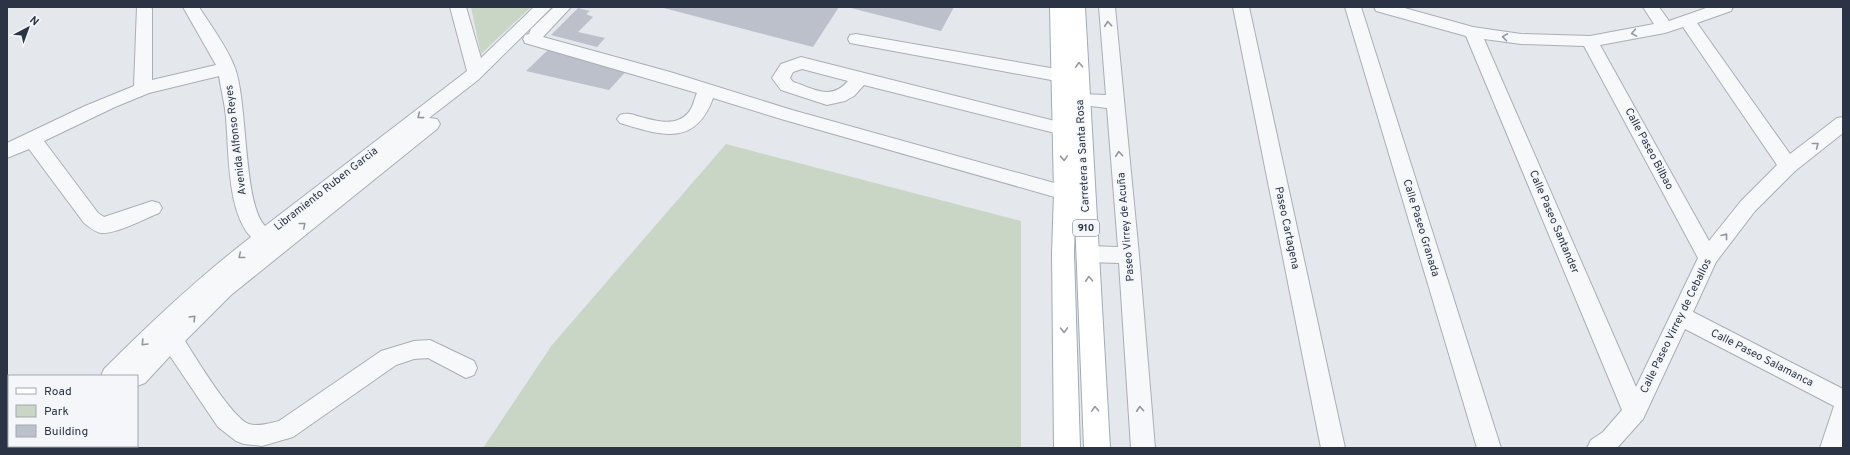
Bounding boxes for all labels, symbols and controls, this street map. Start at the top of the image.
north arrow [8,8,48,48]
text: N [26,13,41,29]
one-way arrow [1104,21,1113,27]
one-way arrow [1631,29,1637,37]
one-way arrow [1502,33,1508,42]
one-way arrow [1075,62,1083,68]
street label: Avenida Alfonso Reyes [222,84,250,196]
street label: Carretera a Santa Rosa [1073,99,1093,213]
street label: Calle Paseo Bilbao [1621,106,1677,192]
one-way arrow [418,111,425,118]
one-way arrow [1811,142,1818,149]
street label: Libramiento Ruben Garcia [271,144,381,234]
one-way arrow [1115,151,1124,157]
one-way arrow [1060,155,1068,161]
street label: Calle Paseo Santander [1526,168,1582,276]
street label: Paseo Virrey de Acuña [1114,172,1138,282]
street label: Calle Paseo Granada [1399,178,1443,279]
street label: Paseo Cartagena [1271,185,1303,271]
road number: 910 [1073,220,1099,236]
one-way arrow [298,223,306,230]
one-way arrow [1720,234,1727,241]
one-way arrow [238,251,245,258]
street label: Calle Paseo Virrey de Ceballos [1637,256,1715,396]
one-way arrow [1084,276,1093,282]
one-way arrow [188,315,196,323]
street label: Calle Paseo Salamanca [1708,326,1816,390]
one-way arrow [1060,327,1069,333]
one-way arrow [141,338,149,346]
legend [8,375,138,447]
text: Road [44,384,72,400]
text: Park [44,404,69,420]
one-way arrow [1091,406,1099,412]
one-way arrow [1136,406,1145,412]
text: Building [44,424,88,440]

